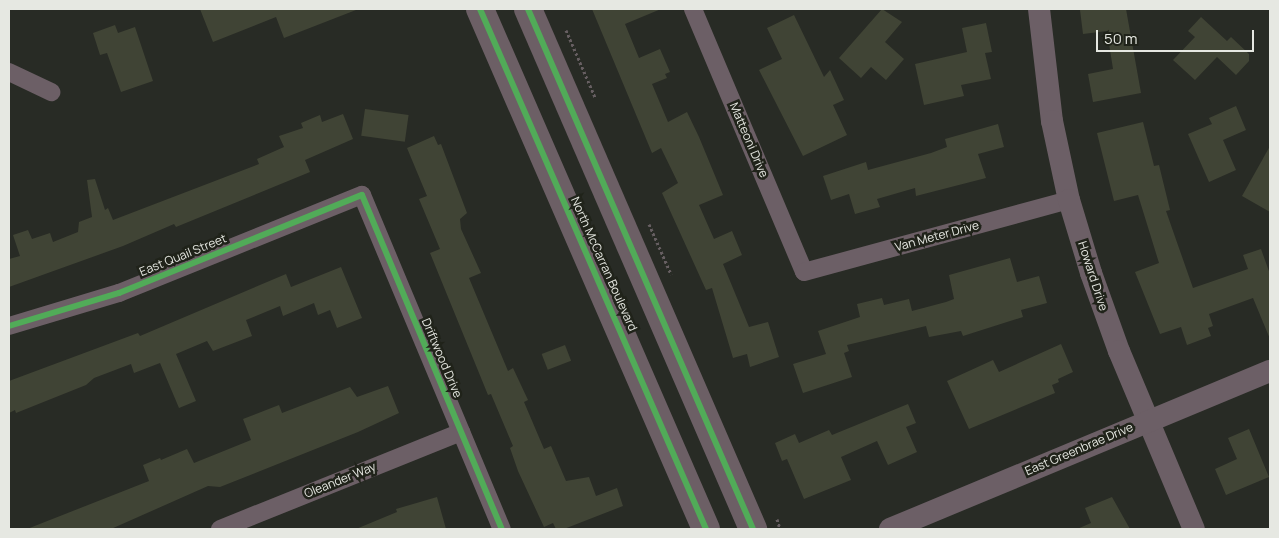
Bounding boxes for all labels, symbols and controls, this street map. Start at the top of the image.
scale bar [1099,20,1256,52]
text: 50 m [1104,28,1138,49]
street label: Matteoni Drive [727,100,771,180]
street label: North McCarran Boulevard [568,195,640,333]
street label: Van Meter Drive [893,218,981,254]
street label: East Quail Street [137,231,229,279]
street label: Howard Drive [1075,239,1111,313]
street label: Driftwood Drive [419,316,465,400]
street label: East Greenbrae Drive [1023,420,1135,478]
street label: Oleander Way [302,459,378,501]

